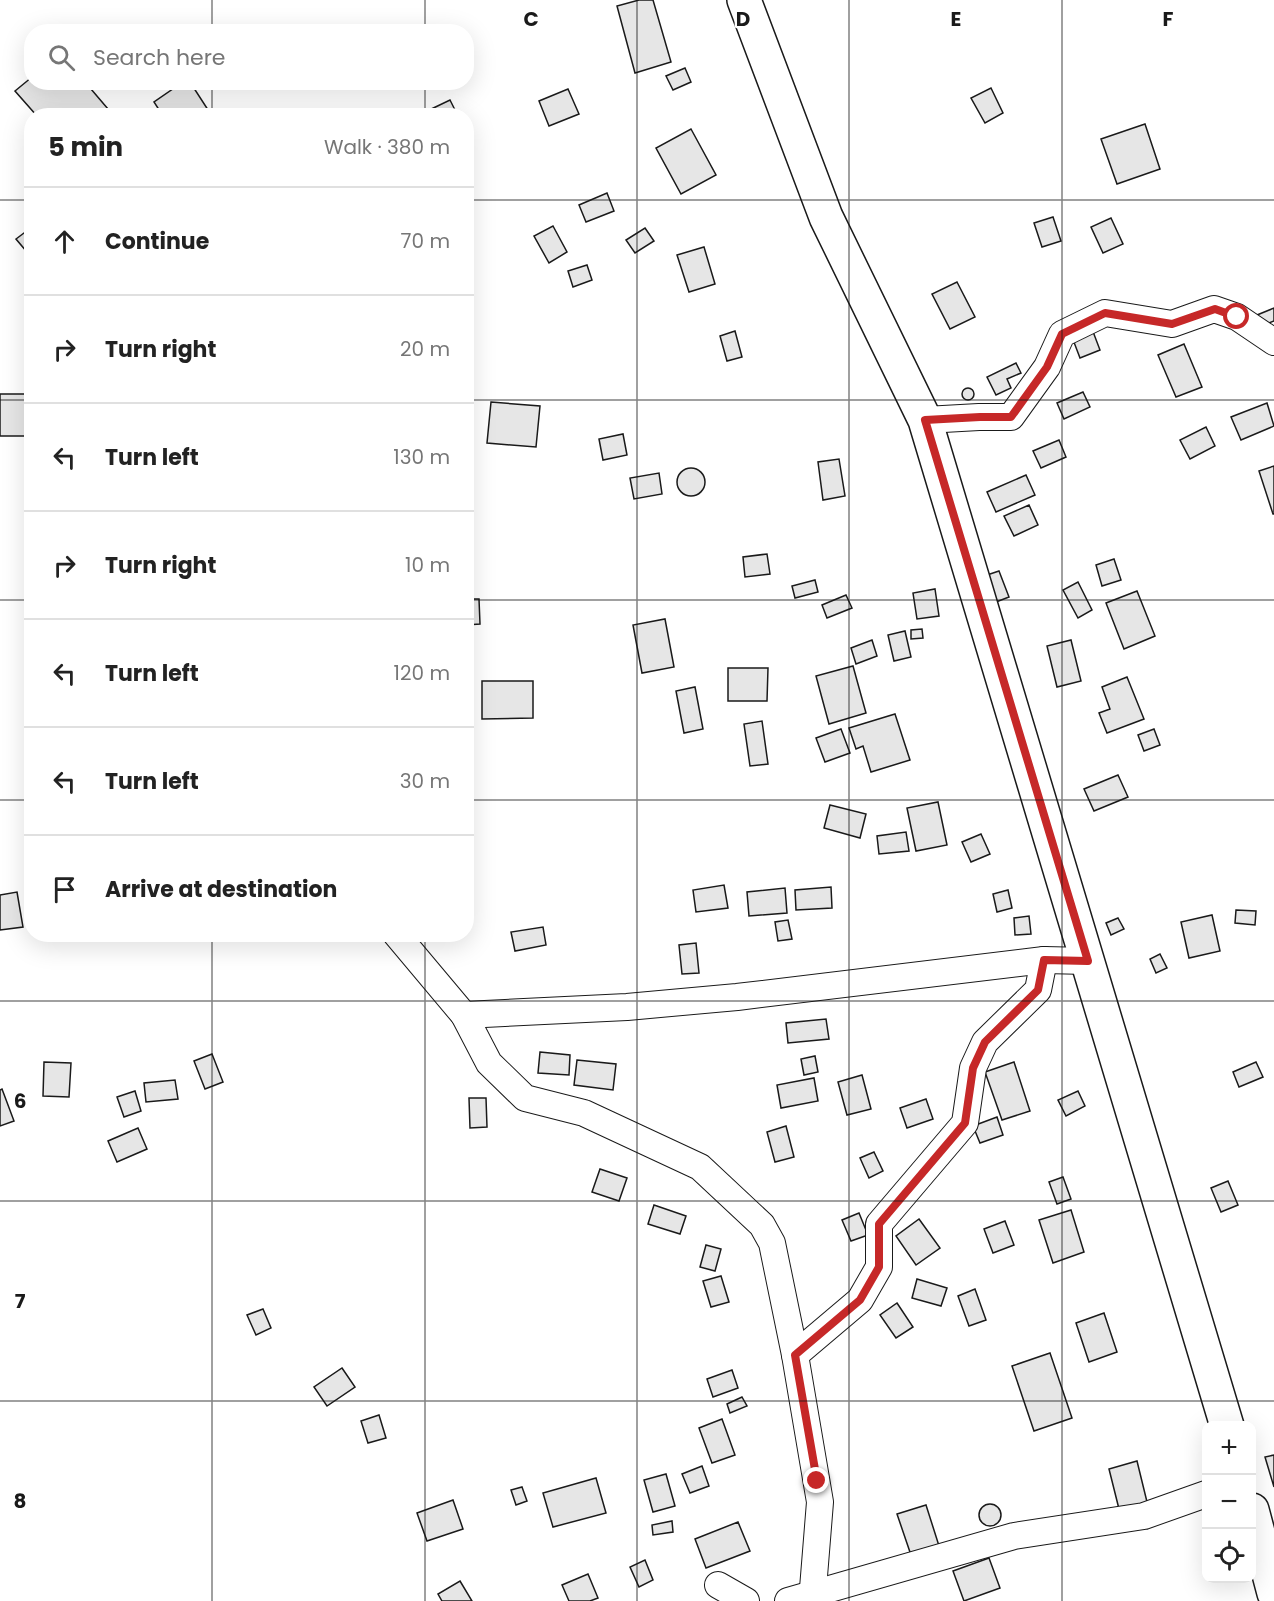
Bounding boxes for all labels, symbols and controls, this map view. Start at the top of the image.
text: C [523,5,539,33]
text: D [736,5,750,33]
text: E [951,5,961,33]
text: F [1163,5,1174,33]
search box [24,24,474,90]
icon: search [45,41,78,74]
text: Search here [93,42,226,73]
text: 5 min [48,129,123,165]
text: Walk · 380 m [324,133,450,161]
icon: ahead [48,225,81,258]
text: Continue [105,226,209,257]
text: 70 m [401,227,450,255]
route start [1223,303,1249,329]
icon: right [48,333,81,366]
text: Turn right [105,334,216,365]
text: 20 m [400,335,450,363]
icon: left [48,441,81,474]
text: Turn left [105,442,199,473]
text: 130 m [393,443,450,471]
icon: right [48,549,81,582]
text: Turn right [105,550,216,581]
text: 10 m [405,551,450,579]
icon: left [48,657,81,690]
text: Turn left [105,658,199,689]
text: 120 m [394,659,450,687]
icon: left [48,765,81,798]
text: Turn left [105,766,199,797]
text: 30 m [400,767,450,795]
icon: arrive [48,873,81,906]
text: Arrive at destination [105,874,337,905]
text: 6 [14,1087,26,1115]
text: 7 [15,1287,26,1315]
map controls [1202,1421,1256,1583]
button: + [1202,1421,1256,1475]
route end [803,1467,829,1493]
button: − [1202,1475,1256,1529]
text: 8 [14,1487,26,1515]
button: locate [1202,1529,1256,1583]

